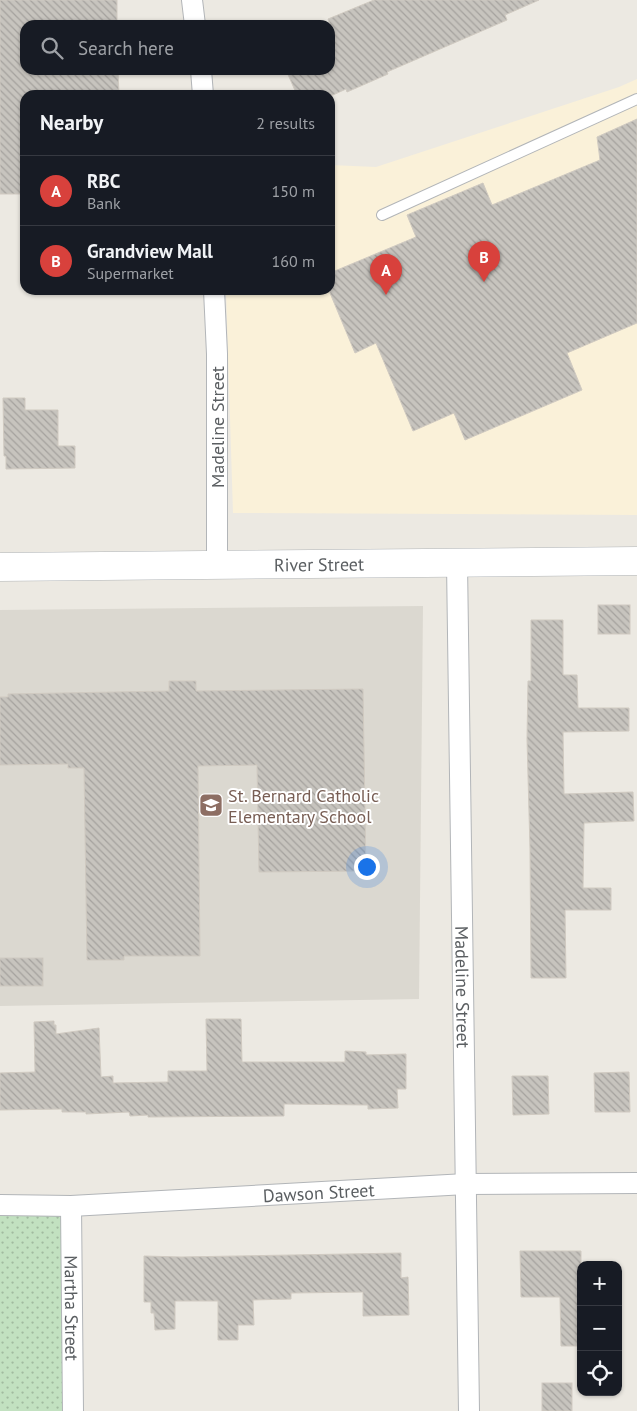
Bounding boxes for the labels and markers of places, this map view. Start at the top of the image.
pin: B [468,241,500,282]
pin: A [370,254,402,295]
place label: St. Bernard Catholic Elementary School [228,784,379,828]
school or university icon: St. Bernard Catholic Elementary School [198,792,224,818]

